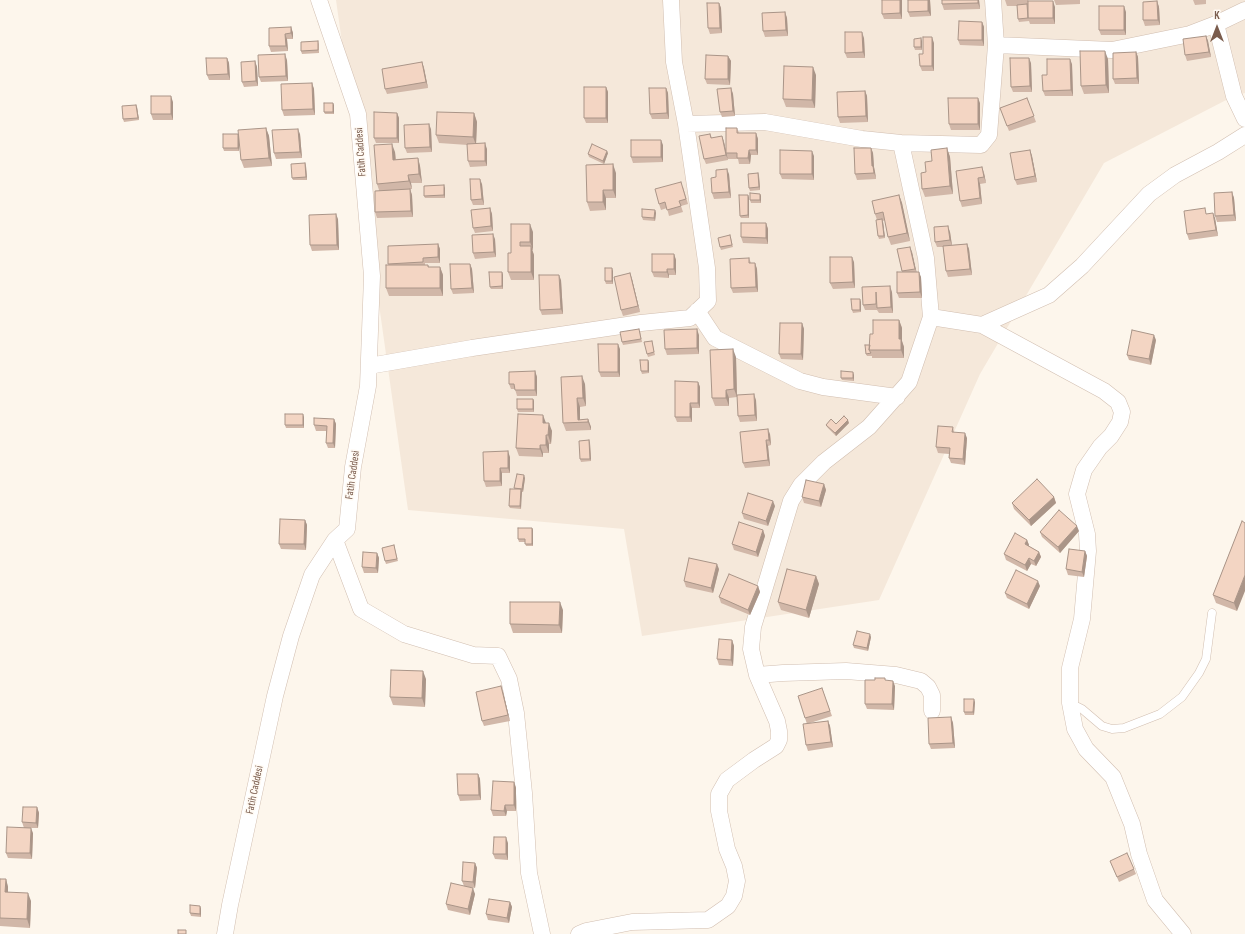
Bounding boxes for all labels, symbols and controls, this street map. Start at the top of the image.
north arrow [1197,8,1237,48]
text: K [1214,9,1220,22]
street label: Fatih Caddesi [353,127,369,177]
street label: Fatih Caddesi [343,450,363,500]
street label: Fatih Caddesi [243,765,267,815]

